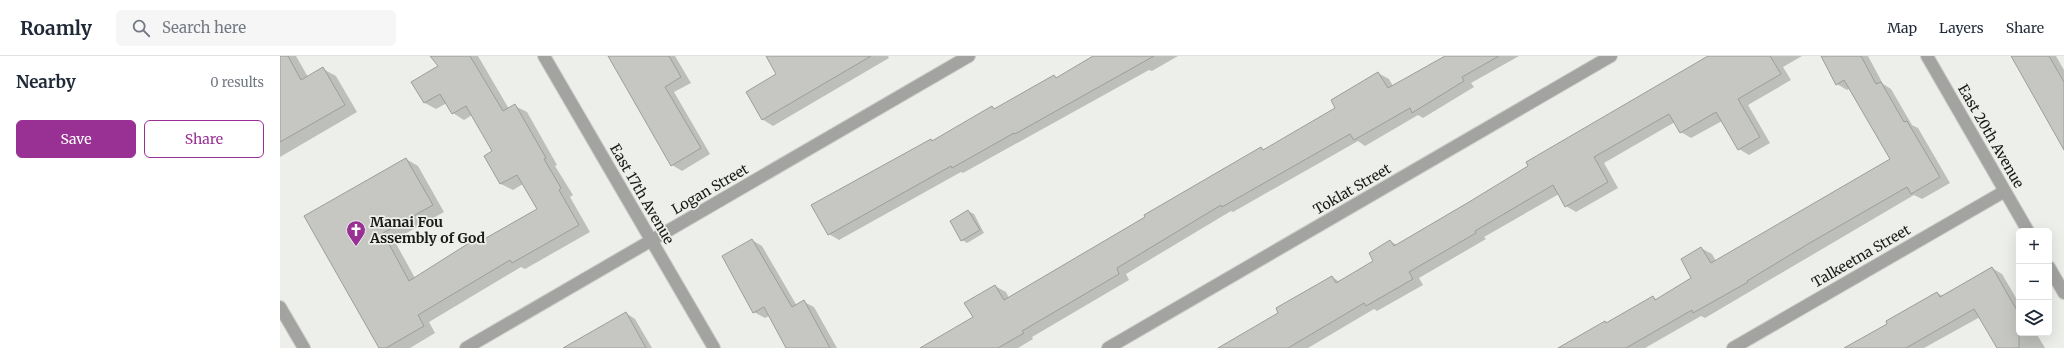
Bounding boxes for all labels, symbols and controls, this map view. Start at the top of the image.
search box [116,10,396,46]
text: Roamly [20,16,92,40]
icon: search [130,17,152,39]
text: Search here [162,18,246,37]
text: Map [1887,19,1917,37]
text: Layers [1939,19,1984,37]
text: Share [2006,19,2044,37]
text: Nearby [16,71,76,93]
text: 0 results [210,74,264,91]
street label: East 20th Avenue [1954,81,2028,191]
button: Save [16,120,136,158]
button: Share [144,120,264,158]
street label: East 17th Avenue [606,141,678,247]
street label: Toklat Street [1310,159,1395,218]
street label: Logan Street [668,160,752,218]
place label: Manai Fou Assembly of God [369,213,486,247]
church icon: Manai Fou Assembly of God [345,219,367,247]
street label: Talkeetna Street [1809,220,1914,291]
map controls [2016,228,2052,336]
button: + [2016,228,2052,264]
button: − [2016,264,2052,300]
button: layers [2016,300,2052,336]

